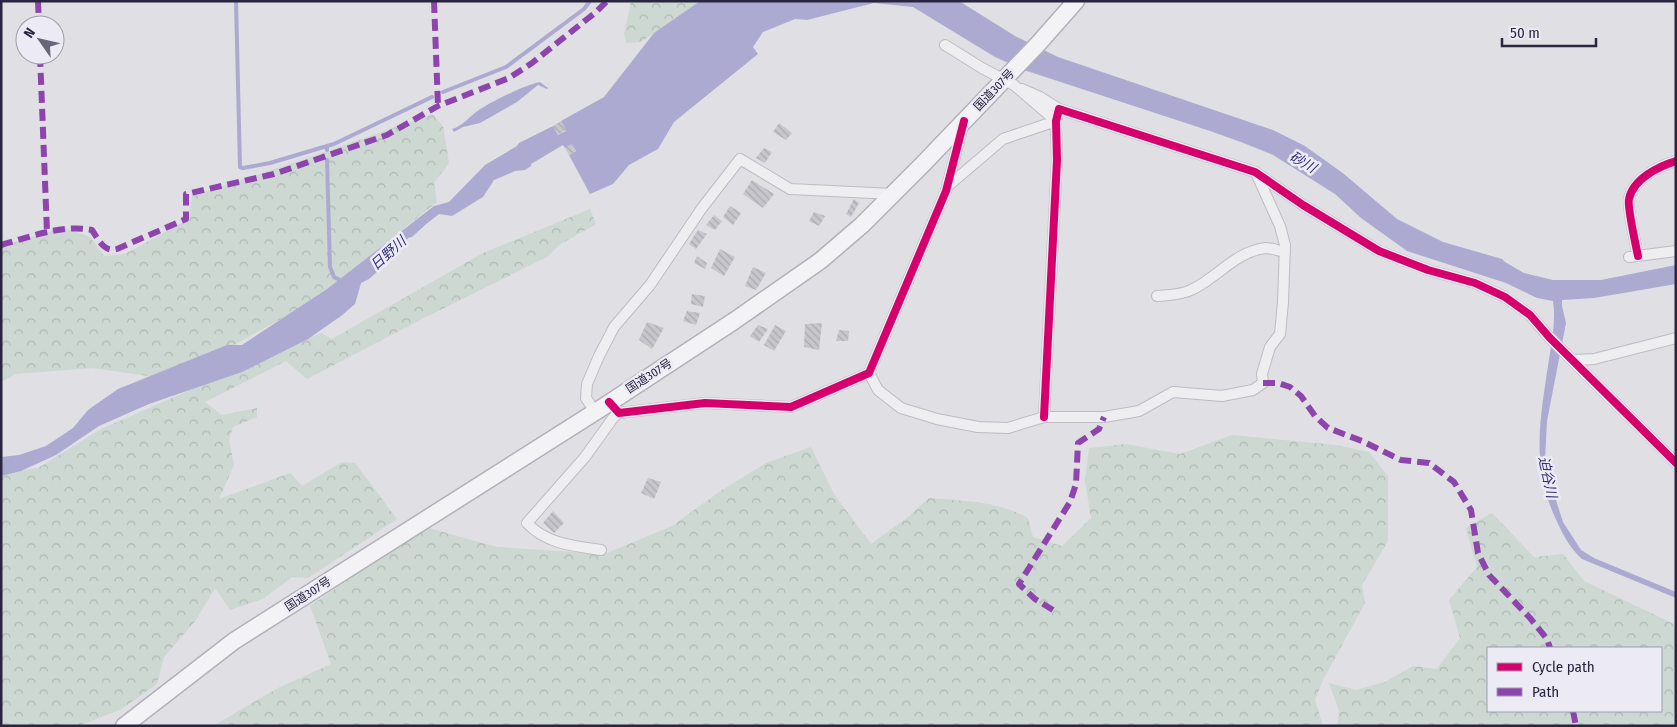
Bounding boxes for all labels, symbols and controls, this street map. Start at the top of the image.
north arrow [15,15,65,65]
scale bar [1502,15,1596,47]
text: 50 m [1510,24,1540,42]
text: N [20,25,39,41]
street label: 国道307号 [971,66,1017,114]
water label: 砂川 [1286,148,1321,178]
water label: 日野川 [367,232,411,274]
street label: 国道307号 [623,356,675,396]
water label: 迫谷川 [1535,455,1561,501]
street label: 国道307号 [282,574,334,614]
legend [1487,647,1662,712]
text: Cycle path [1532,658,1595,676]
text: Path [1532,683,1559,701]

